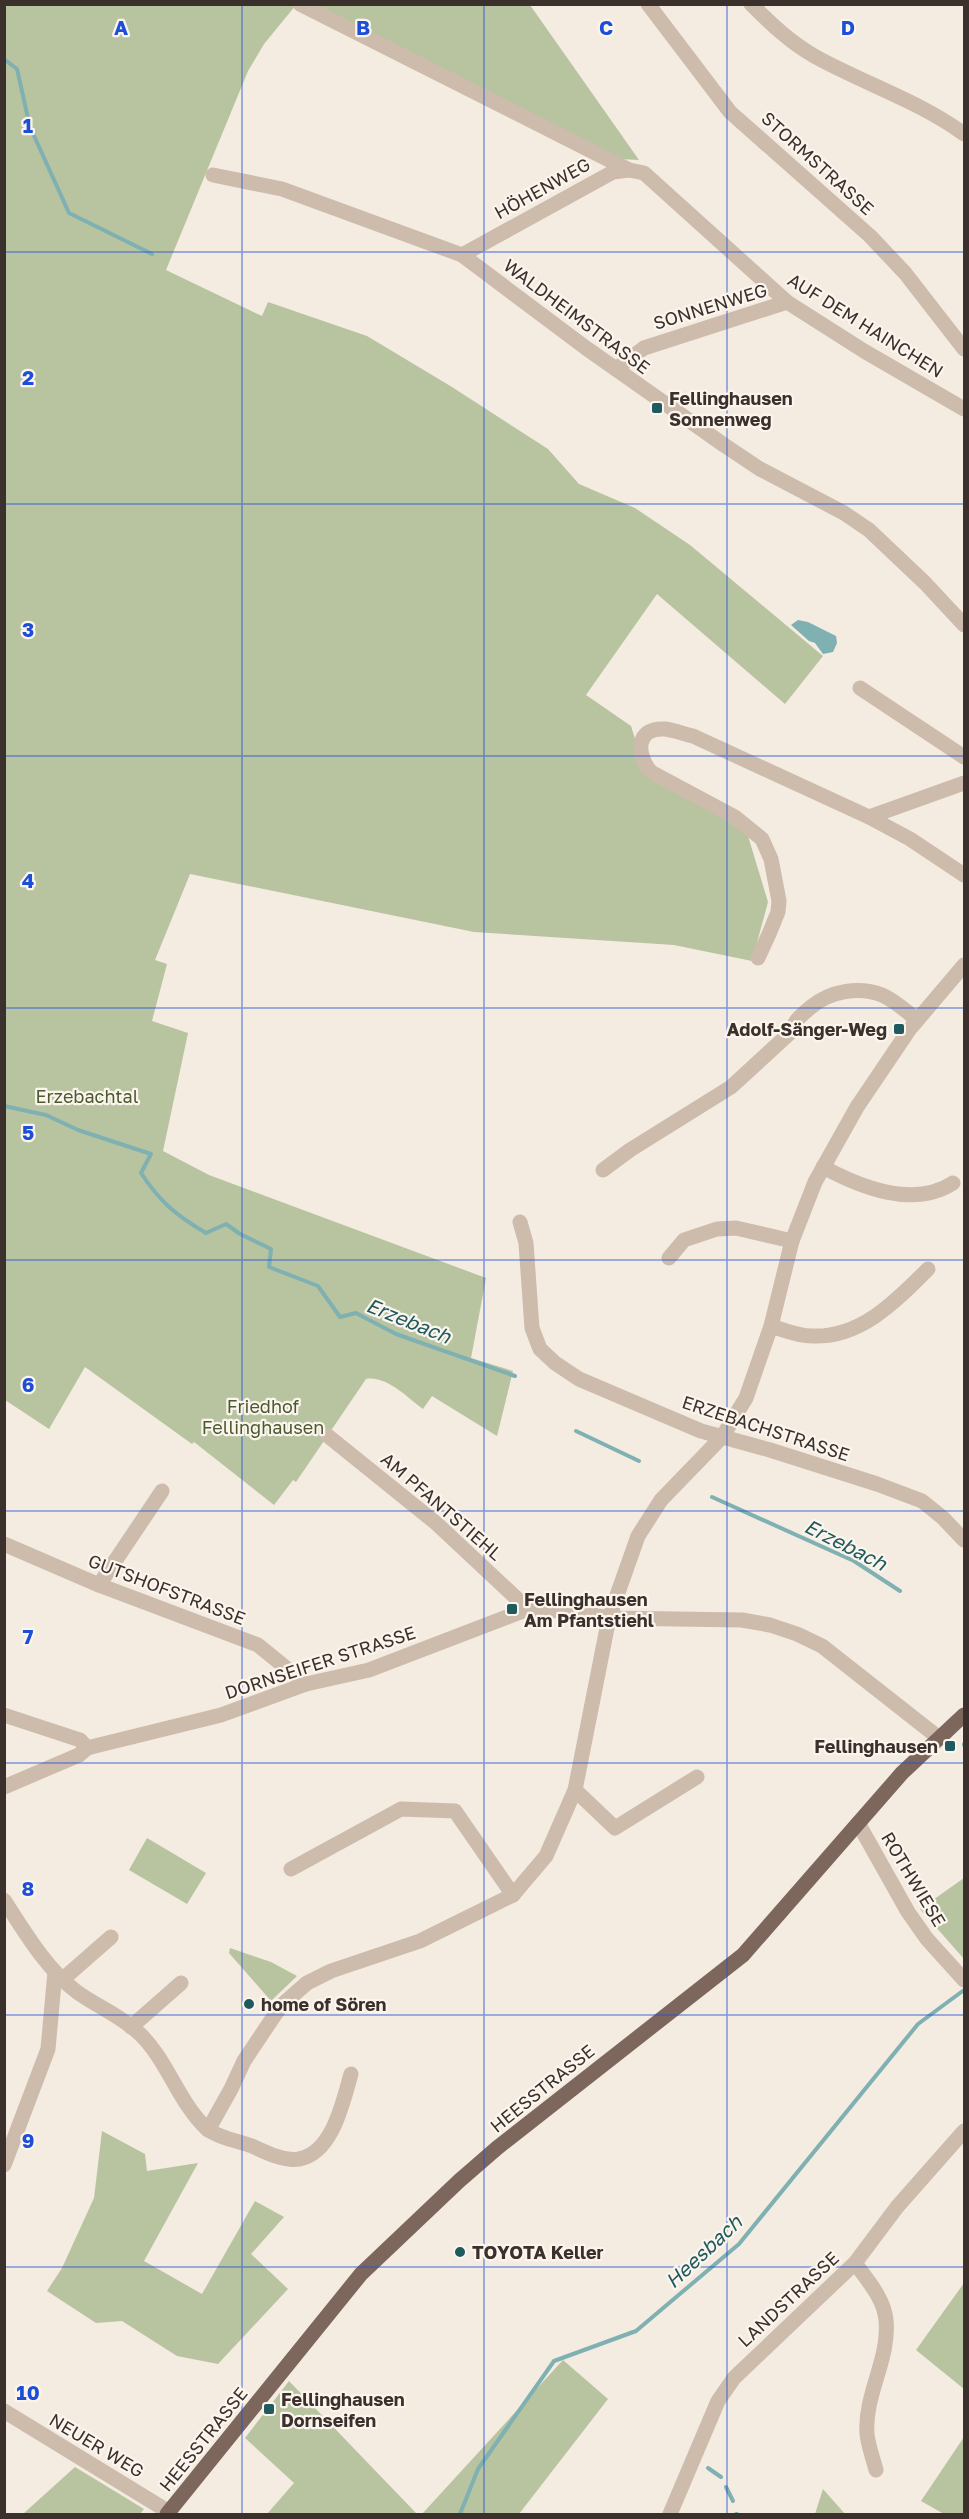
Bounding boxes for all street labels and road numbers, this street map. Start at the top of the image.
street label: STORMSTRASSE [757,107,879,219]
street label: HÖHENWEG [490,153,594,223]
street label: WALDHEIMSTRASSE [499,254,655,378]
street label: AUF DEM HAINCHEN [784,268,948,382]
street label: SONNENWEG [650,278,770,334]
street label: ERZEBACHSTRASSE [679,1391,853,1465]
street label: AM PFANTSTIEHL [377,1447,507,1565]
street label: GUTSHOFSTRASSE [85,1549,249,1629]
street label: DORNSEIFER STRASSE [222,1621,418,1703]
street label: ROTHWIESE [877,1828,951,1930]
street label: HEESSTRASSE [485,2039,599,2137]
street label: LANDSTRASSE [733,2247,843,2351]
street label: HEESSTRASSE [154,2382,252,2496]
street label: NEUER WEG [46,2408,148,2482]

